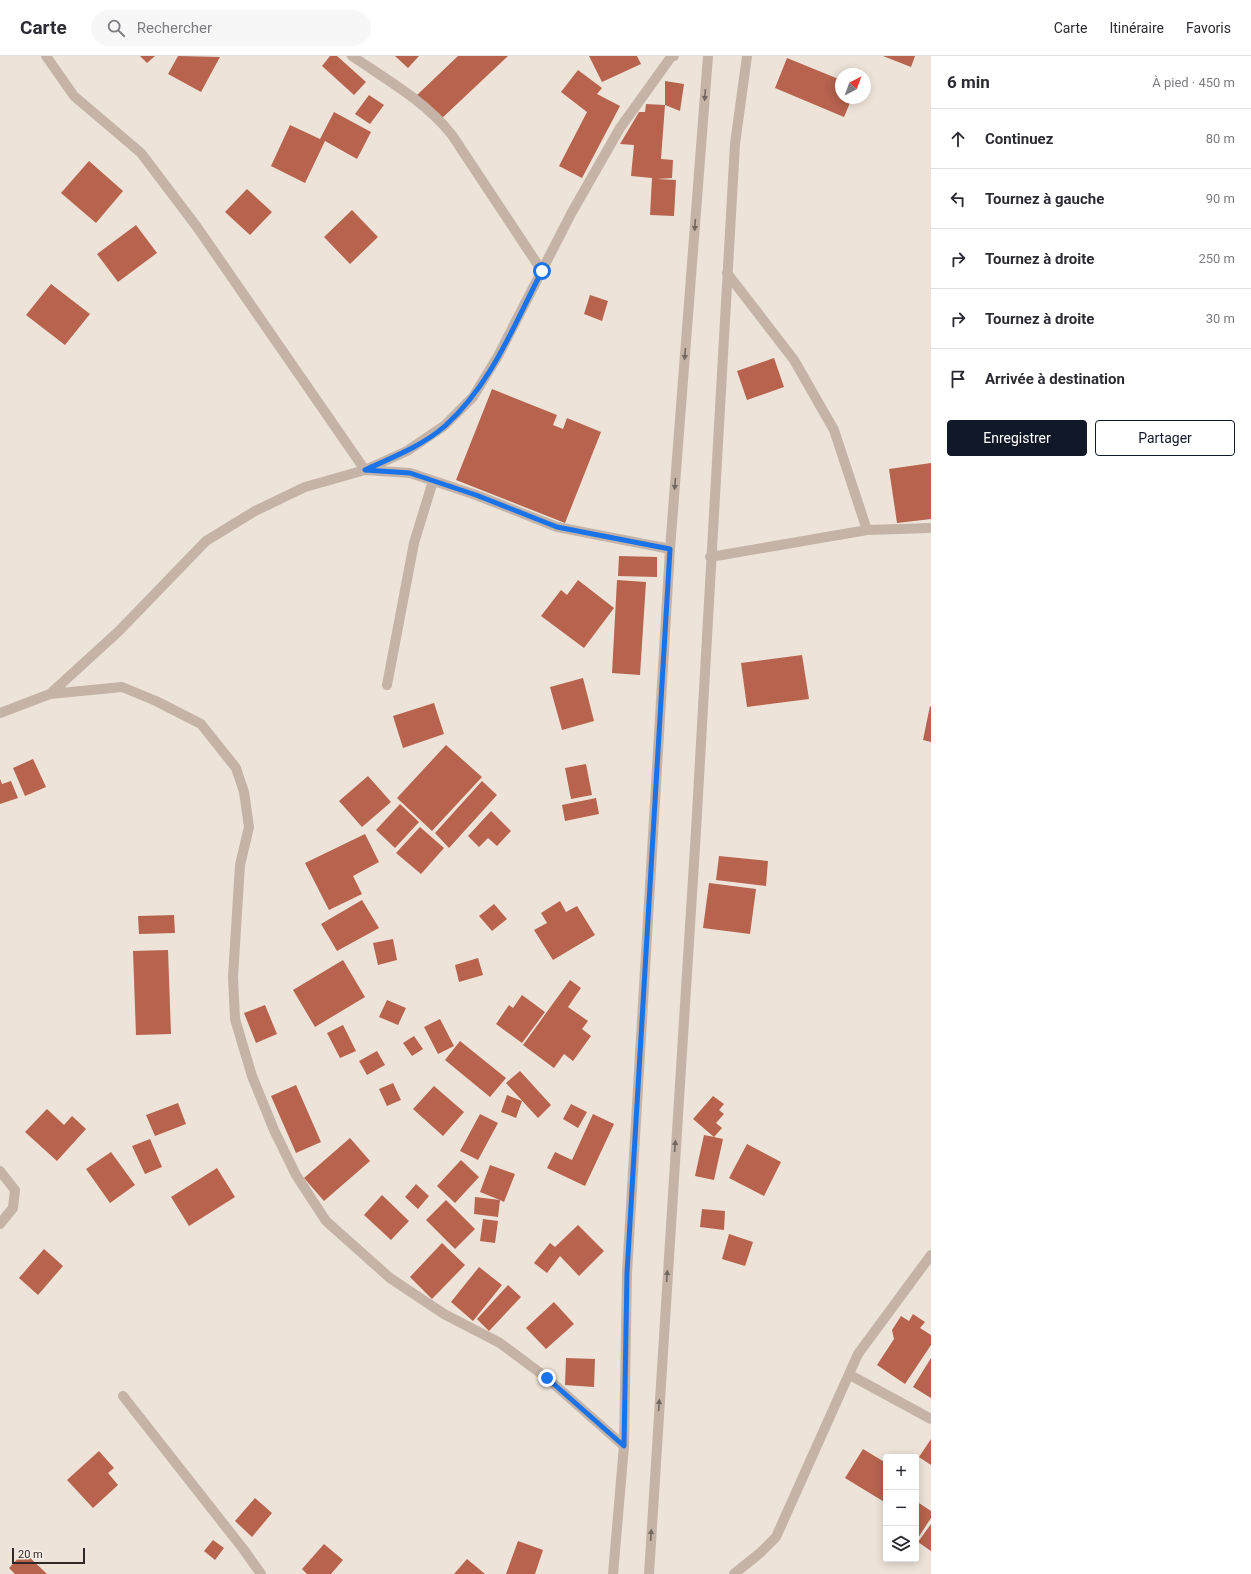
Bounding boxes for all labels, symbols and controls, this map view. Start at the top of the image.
search box [91,10,371,46]
text: Carte [20,16,67,39]
icon: search [105,17,127,39]
text: Rechercher [137,19,212,37]
text: Carte [1054,20,1087,36]
text: Itinéraire [1109,20,1164,36]
text: Favoris [1186,20,1231,36]
north arrow [835,68,871,104]
text: 6 min [947,72,990,92]
text: À pied · 450 m [1152,75,1235,90]
one-way arrow [701,89,708,101]
icon: ahead [947,128,969,150]
text: Continuez [985,130,1053,148]
text: 80 m [1206,131,1235,146]
icon: left [947,188,969,210]
text: Tournez à gauche [985,190,1104,208]
text: 90 m [1206,191,1235,206]
one-way arrow [691,219,698,231]
icon: right [947,248,969,270]
text: Tournez à droite [985,250,1094,268]
text: 250 m [1198,251,1235,266]
route start [533,262,551,280]
icon: right [947,308,969,330]
text: Tournez à droite [985,310,1094,328]
text: 30 m [1206,311,1235,326]
one-way arrow [682,348,689,360]
icon: arrive [947,368,969,390]
text: Arrivée à destination [985,370,1125,388]
button: Enregistrer [947,420,1087,456]
button: Partager [1095,420,1235,456]
one-way arrow [672,478,679,490]
one-way arrow [672,1140,679,1152]
one-way arrow [664,1269,670,1282]
route end [538,1369,556,1387]
one-way arrow [655,1399,662,1411]
map controls [883,1454,919,1562]
button: + [883,1454,919,1490]
button: − [883,1490,919,1526]
button: layers [883,1526,919,1562]
one-way arrow [648,1529,655,1541]
scale bar [12,1546,85,1565]
text: 20 m [18,1548,43,1561]

